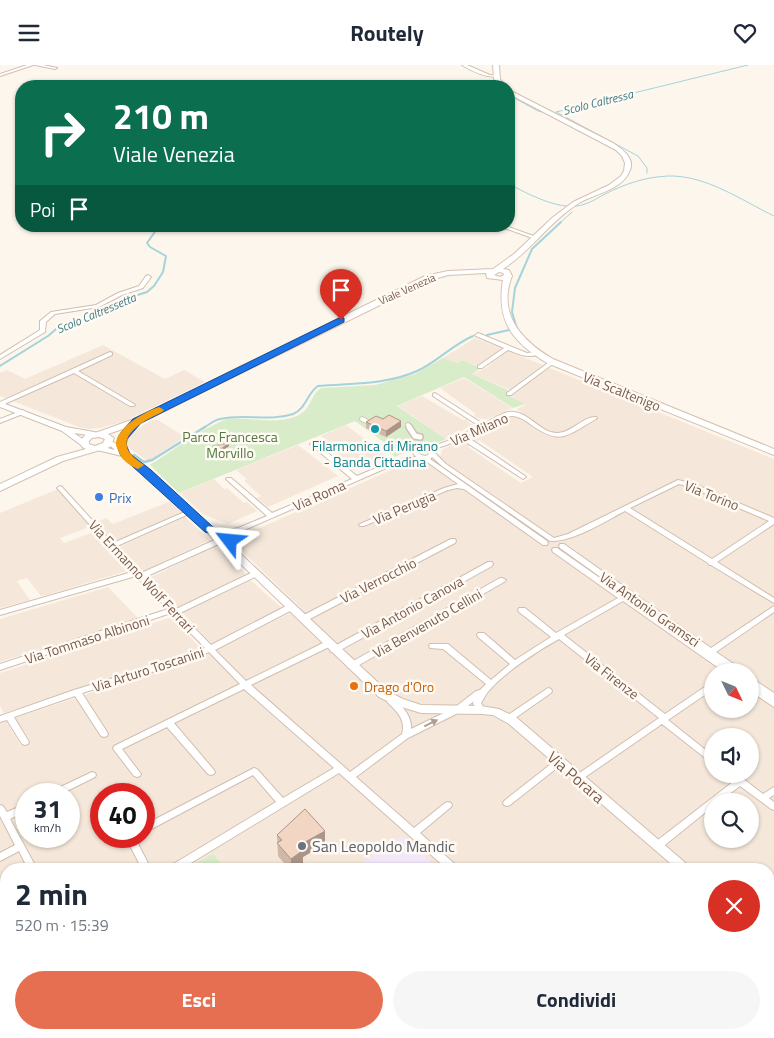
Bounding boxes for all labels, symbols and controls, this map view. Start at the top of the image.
text: Routely [350,16,424,50]
icon: menu [15,19,43,47]
icon: heart [731,19,759,47]
water label: Scolo Caltressa [561,84,636,120]
text: 210 m [113,89,209,143]
icon: right [30,100,95,165]
text: Viale Venezia [113,137,235,171]
text: Poi [30,195,55,224]
icon: arrive [65,195,93,223]
pin [320,269,362,320]
street label: Viale Venezia [376,269,438,309]
icon: arrive [327,276,355,304]
water label: Scolo Caltressetta [53,287,140,338]
street label: Via Scaltenigo [580,366,664,416]
street label: Via Milano [447,407,511,451]
marker: Filarmonica di Mirano - Banda Cittadina [369,423,381,435]
park label: Parco Francesca Morvillo [182,426,278,463]
place label: Filarmonica di Mirano - Banda Cittadina [312,435,438,472]
street label: Via Roma [289,474,349,516]
street label: Via Torino [681,474,743,516]
street label: Via Perugia [369,484,439,530]
place label: Prix [109,487,132,508]
marker: Prix [93,491,105,503]
position arrow [203,514,255,566]
street label: Via Ermanno Wolf Ferrari [84,515,200,637]
street label: Via Verrocchio [336,552,420,608]
street label: Via Antonio Gramsci [596,566,704,652]
street label: Via Antonio Canova [357,570,467,644]
street label: Via Benvenuto Cellini [368,583,486,663]
street label: Via Tommaso Albinoni [22,609,152,669]
street label: Via Arturo Toscanini [89,641,207,697]
street label: Via Firenze [580,648,644,704]
north arrow [704,663,759,717]
map controls [704,663,759,848]
place label: Drago d'Oro [364,676,434,697]
marker: Drago d'Oro [348,680,360,692]
one-way arrow [424,719,438,727]
button: sound [704,728,759,783]
street label: Via Porara [542,745,610,809]
speed limit sign: 40 [90,783,155,848]
text: 31 [33,790,62,828]
button: search [704,793,759,848]
text: km/h [34,818,61,837]
place label: San Leopoldo Mandic [312,834,455,858]
marker: San Leopoldo Mandic [296,840,308,852]
text: 2 min [15,871,88,917]
button: close [708,880,760,932]
text: 520 m · 15:39 [15,913,109,937]
button: Esci [15,971,383,1029]
button: Condividi [393,971,760,1029]

